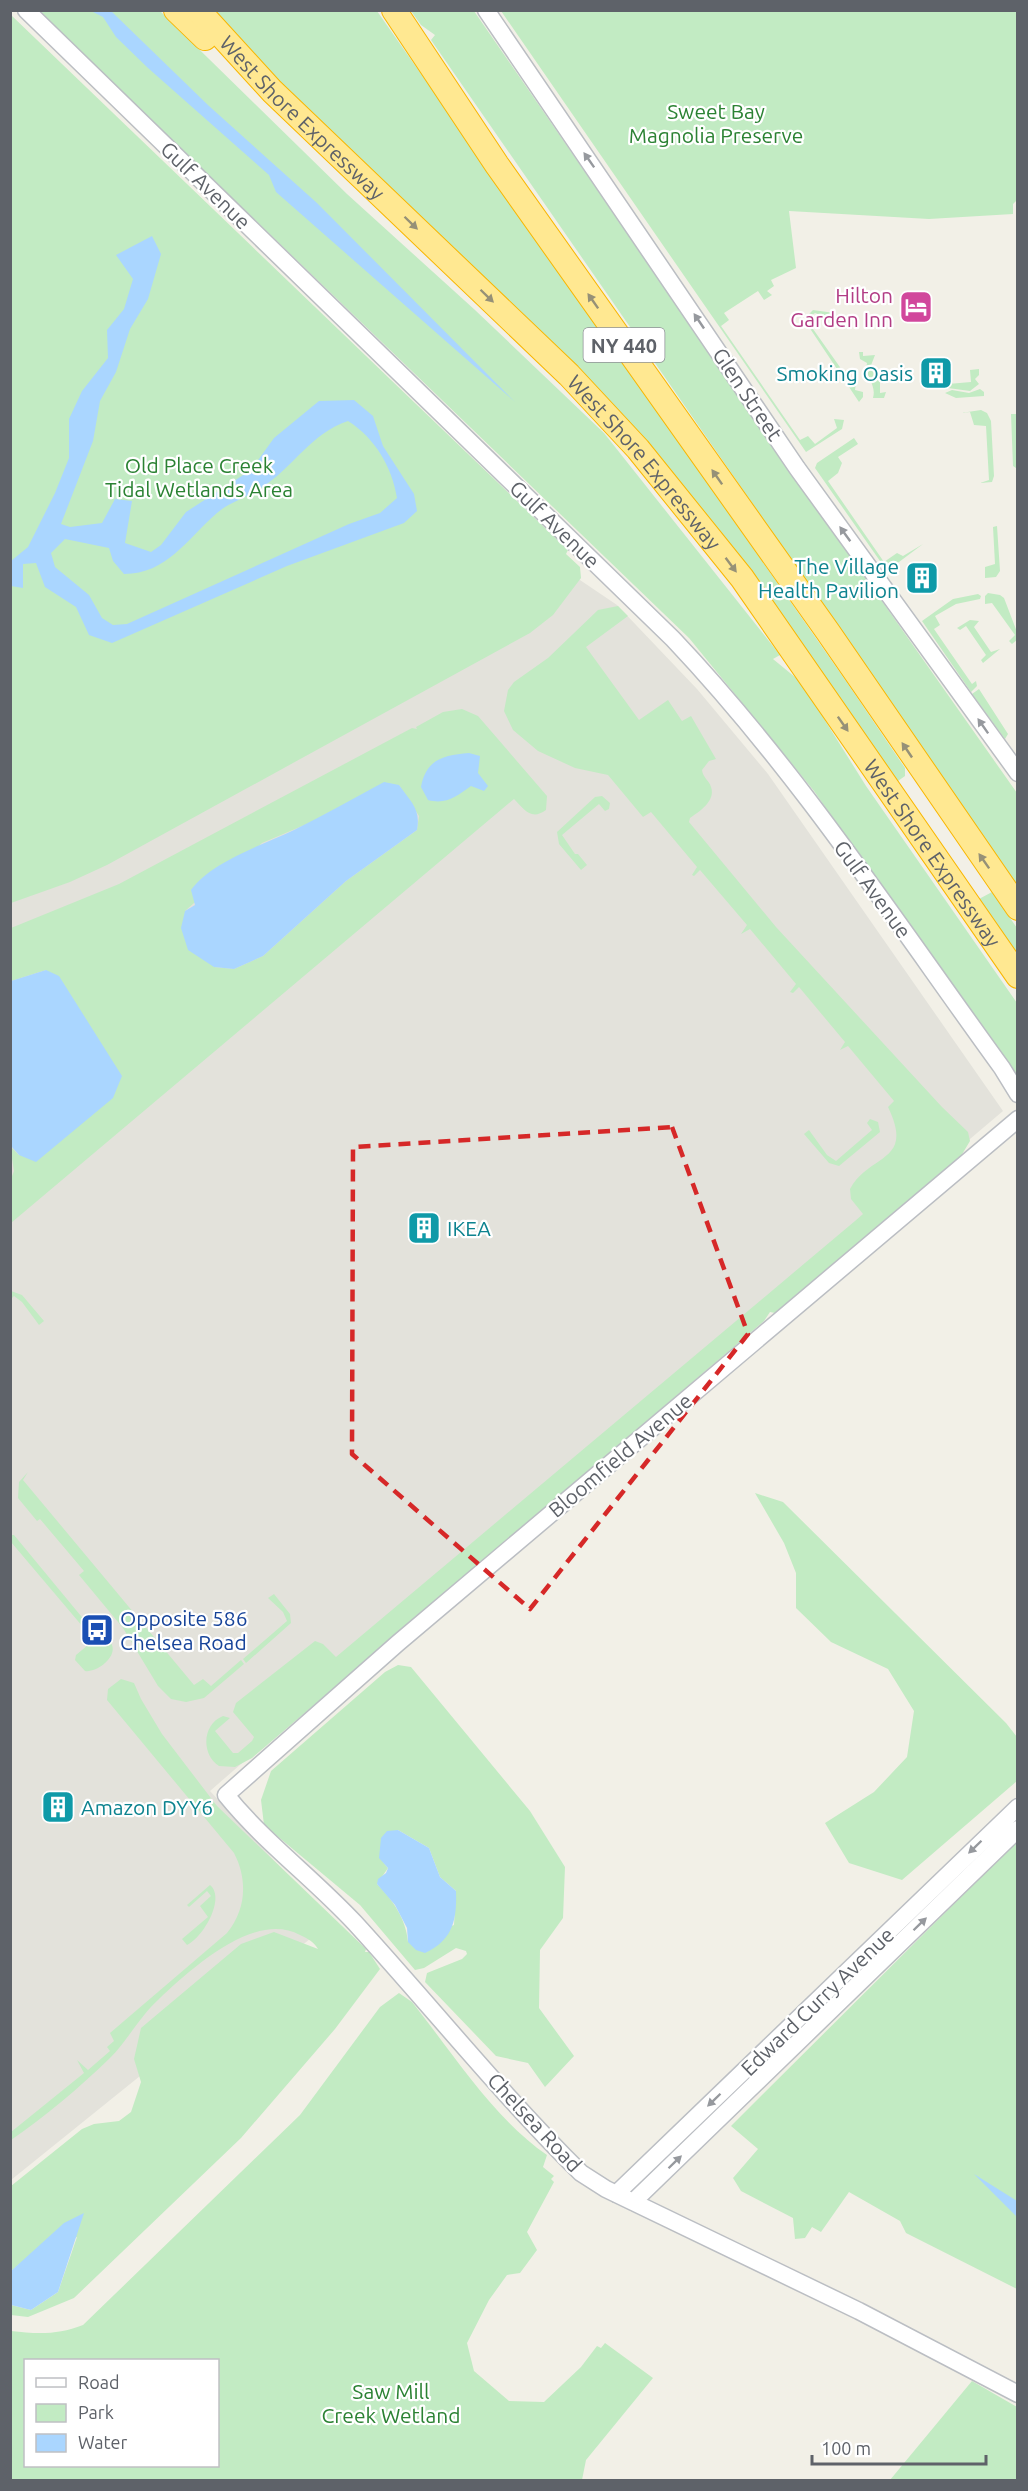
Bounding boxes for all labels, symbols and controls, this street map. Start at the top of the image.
street label: West Shore Expressway [215,31,390,204]
park label: Sweet Bay Magnolia Preserve [629,99,803,147]
street label: Gulf Avenue [156,136,256,234]
one-way arrow [583,152,594,168]
one-way arrow [403,216,418,230]
place label: Hilton Garden Inn [790,283,893,331]
one-way arrow [480,289,494,303]
hotel icon: Hilton Garden Inn [898,289,934,325]
one-way arrow [587,293,599,309]
one-way arrow [693,313,705,329]
road number: NY 440 [584,328,664,362]
street label: Glen Street [708,343,788,445]
building icon: Smoking Oasis [918,355,954,391]
place label: Smoking Oasis [777,361,913,385]
street label: West Shore Expressway [563,370,726,554]
park label: Old Place Creek Tidal Wetlands Area [105,453,293,501]
one-way arrow [712,469,723,485]
street label: Gulf Avenue [505,475,605,573]
one-way arrow [839,526,851,541]
place label: The Village Health Pavilion [758,554,899,602]
one-way arrow [725,557,737,572]
building icon: The Village Health Pavilion [904,560,940,596]
one-way arrow [837,716,849,732]
one-way arrow [977,719,989,734]
one-way arrow [902,742,913,758]
street label: West Shore Expressway [859,755,1006,951]
street label: Gulf Avenue [829,835,917,943]
one-way arrow [978,853,990,869]
building icon: IKEA [406,1210,442,1246]
place label: IKEA [447,1216,491,1240]
street label: Bloomfield Avenue [544,1388,696,1522]
place label: Opposite 586 Chelsea Road [120,1606,248,1654]
bus stop icon: Opposite 586 Chelsea Road [79,1612,115,1648]
building icon: Amazon DYY6 [40,1789,76,1825]
place label: Amazon DYY6 [81,1795,213,1819]
one-way arrow [969,1840,983,1854]
one-way arrow [913,1917,927,1931]
street label: Edward Curry Avenue [736,1922,898,2080]
street label: Chelsea Road [483,2067,587,2177]
one-way arrow [708,2092,722,2106]
one-way arrow [667,2155,681,2169]
legend [24,2359,219,2467]
text: Road [78,2372,120,2392]
park label: Saw Mill Creek Wetland [322,2379,460,2427]
text: Park [78,2402,114,2422]
scale bar [812,2428,986,2466]
text: Water [78,2432,128,2452]
text: 100 m [821,2438,871,2458]

